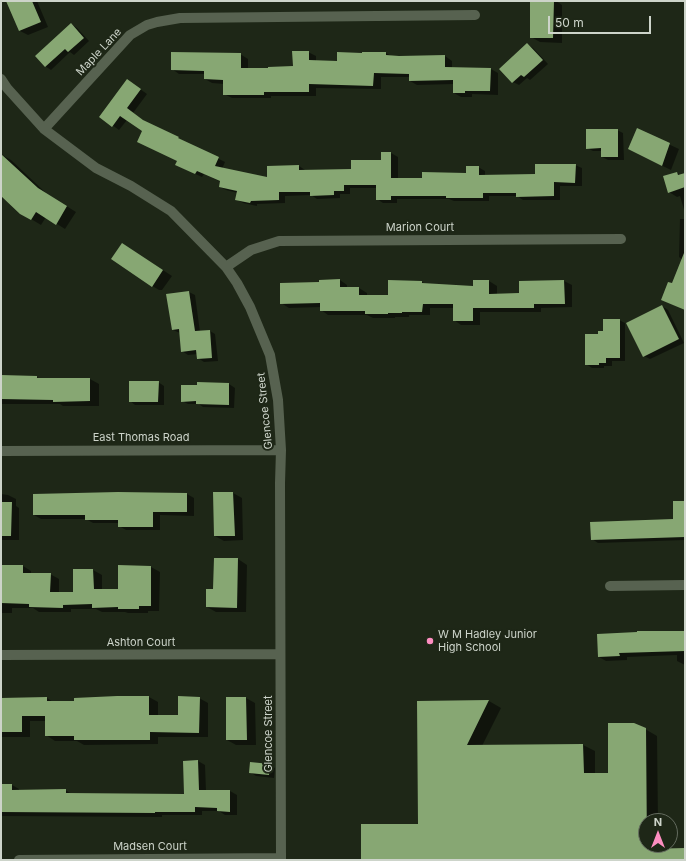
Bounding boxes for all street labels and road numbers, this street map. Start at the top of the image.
street label: Maple Lane [74,25,124,79]
street label: Marion Court [386,221,454,235]
street label: Glencoe Street [254,372,276,450]
street label: East Thomas Road [93,431,189,445]
street label: Ashton Court [107,636,175,650]
street label: Glencoe Street [262,695,276,773]
street label: Madsen Court [113,840,187,854]

